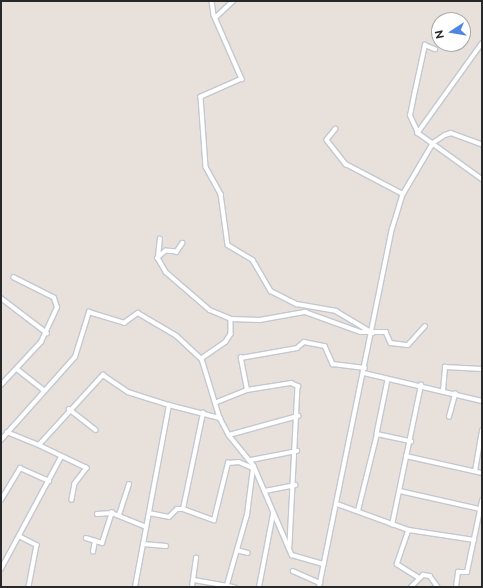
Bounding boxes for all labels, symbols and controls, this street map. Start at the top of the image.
north arrow [431,12,471,52]
text: N [433,29,447,40]

